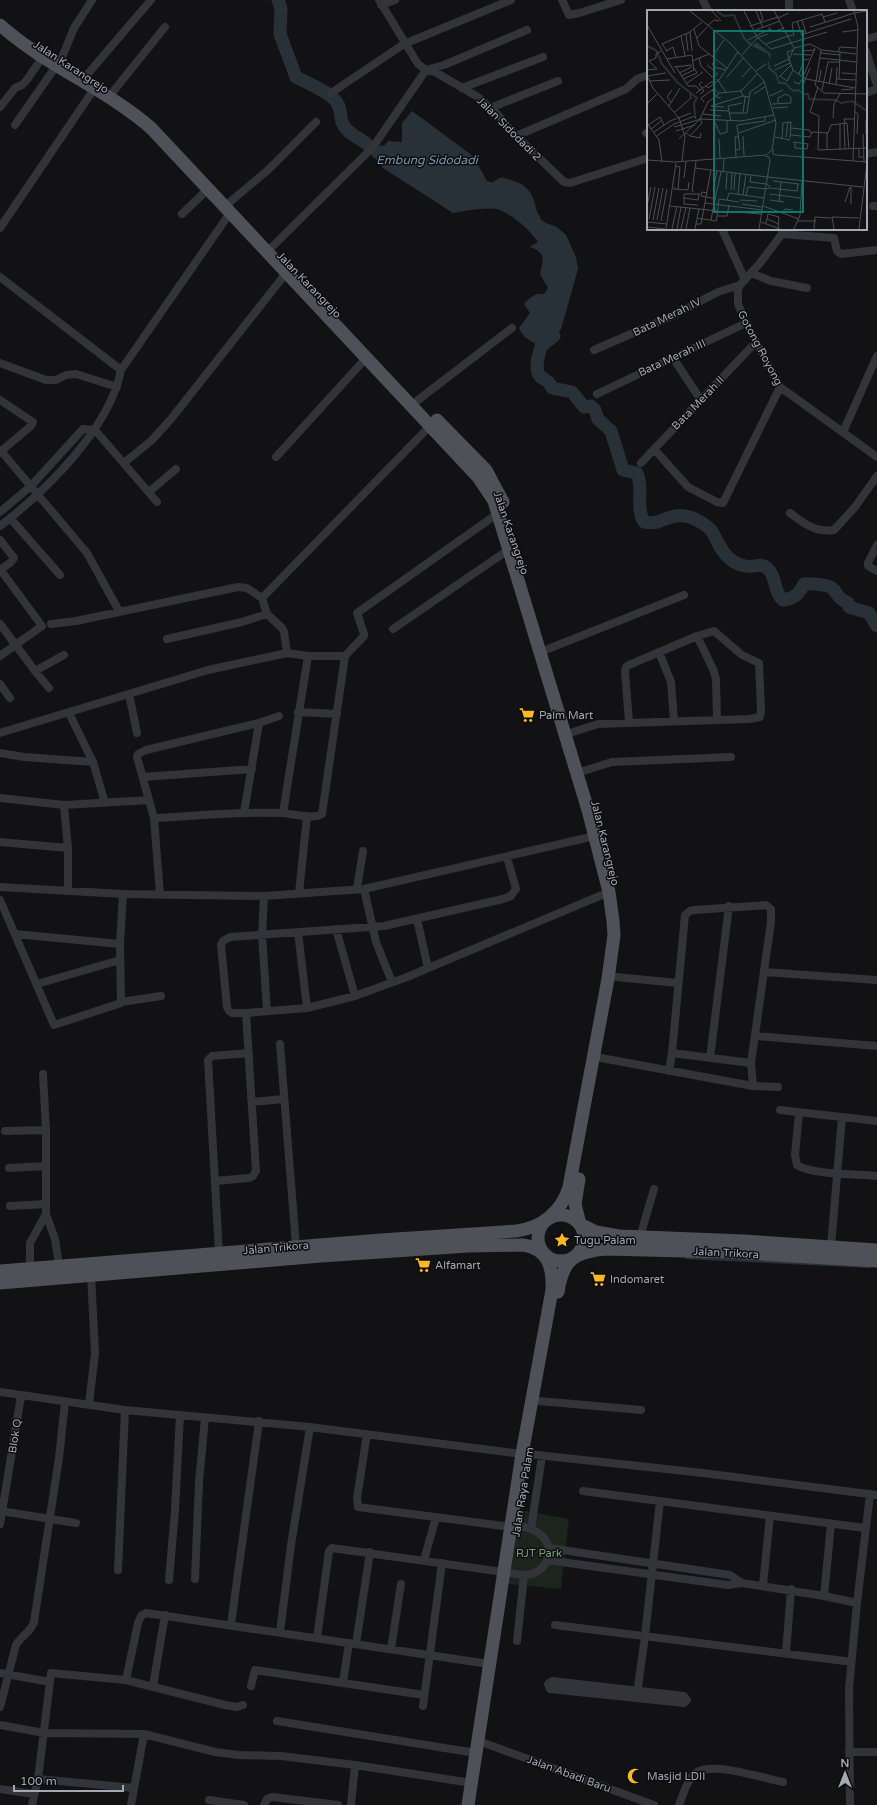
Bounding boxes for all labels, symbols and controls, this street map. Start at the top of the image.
inset map [647,10,867,230]
street label: Jalan Karangrejo [31,38,111,96]
street label: Jalan Sidodadi 2 [474,94,544,164]
water label: Embung Sidodadi [376,153,480,167]
street label: Jalan Karangrejo [274,249,344,321]
street label: Bata Merah IV [631,295,704,339]
street label: Gotong Royong [735,308,785,388]
street label: Bata Merah III [636,337,708,379]
street label: Bata Merah II [669,373,727,433]
street label: Jalan Karangrejo [491,490,531,577]
supermarket icon: Palm Mart [518,706,536,724]
place label: Palm Mart [539,709,593,722]
street label: Jalan Karangrejo [588,799,622,887]
place icon: Tugu Palam [553,1231,571,1249]
place label: Tugu Palam [574,1234,636,1247]
street label: Jalan Trikora [243,1239,309,1257]
street label: Jalan Trikora [693,1245,759,1261]
supermarket icon: Alfamart [414,1256,432,1274]
place label: Alfamart [435,1259,481,1272]
supermarket icon: Indomaret [589,1270,607,1288]
place label: Indomaret [610,1273,664,1286]
street label: Blok Q [6,1418,24,1454]
street label: Jalan Raya Palam [509,1446,537,1538]
park label: RJT Park [516,1547,562,1560]
street label: Jalan Abadi Baru [525,1753,613,1795]
north arrow [825,1753,865,1793]
text: N [841,1757,849,1770]
scale bar [14,1767,123,1793]
mosque icon: Masjid LDII [626,1767,644,1785]
place label: Masjid LDII [647,1770,705,1783]
text: 100 m [20,1774,57,1788]

